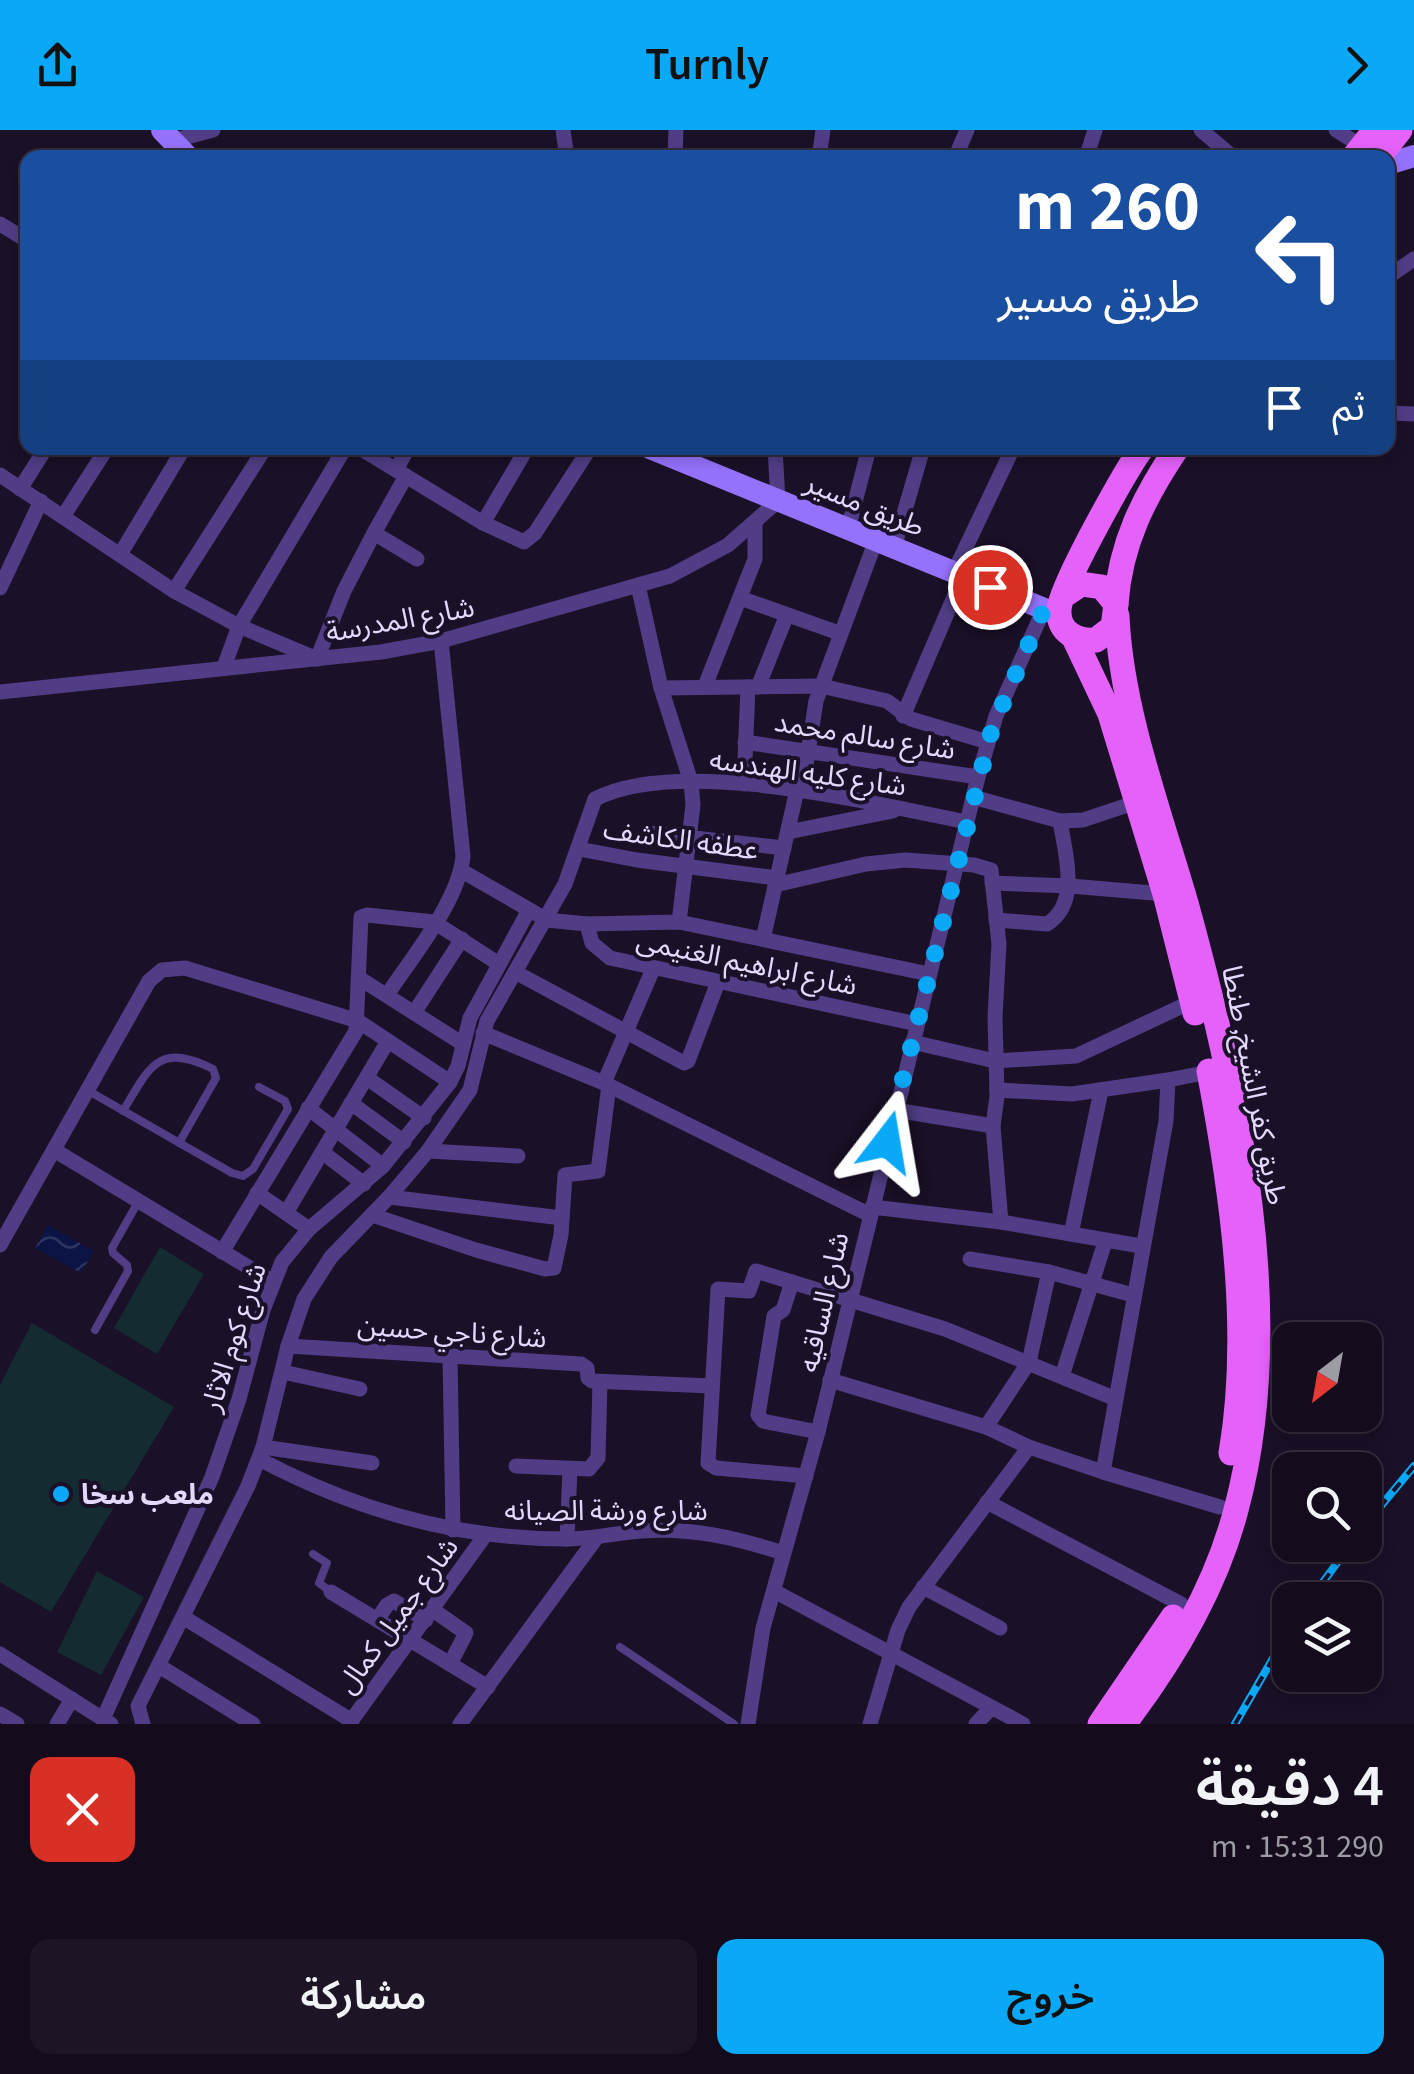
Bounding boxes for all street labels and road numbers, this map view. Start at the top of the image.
street label: طريق مسير [798,462,930,547]
street label: شارع المدرسة [323,587,478,653]
street label: شارع سالم محمد [771,702,958,771]
street label: شارع كليه الهندسه [707,739,909,807]
street label: عطفه الكاشف [601,809,761,871]
street label: شارع ابراهيم الغنيمى [633,920,861,1007]
street label: طريق كفر الشيخ, طنطا [1211,962,1297,1208]
street label: شارع الساقيه [788,1228,860,1376]
street label: شارع كوم الاثار [191,1258,277,1418]
street label: شارع ناجي حسين [356,1305,548,1359]
street label: شارع ورشة الصيانه [504,1491,708,1531]
street label: شارع جميل كمال [327,1529,468,1702]

